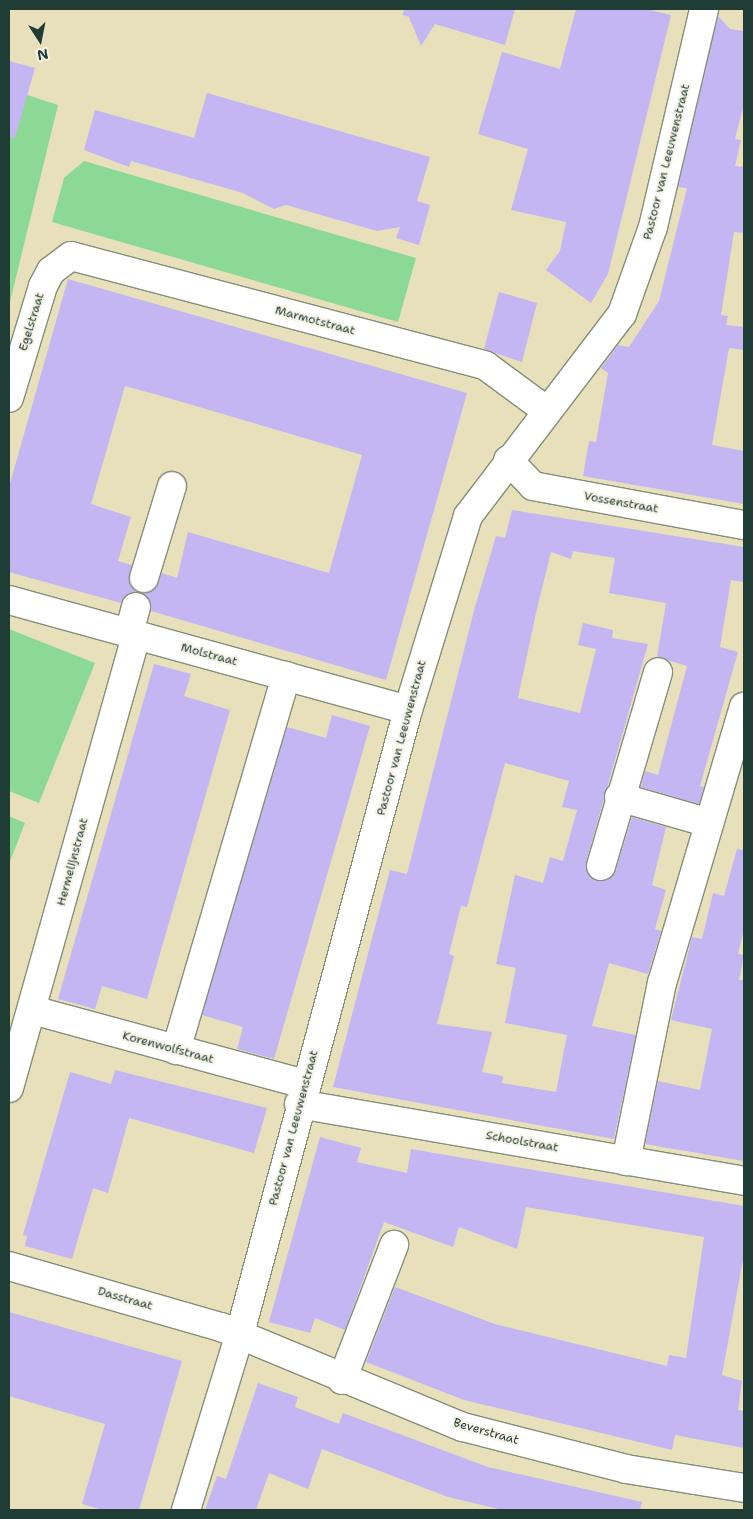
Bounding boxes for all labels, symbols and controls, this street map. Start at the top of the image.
north arrow [15,15,65,65]
text: N [36,45,50,65]
street label: Pastoor van Leeuwenstraat [641,82,693,242]
street label: Egelstraat [16,291,48,353]
street label: Marmotstraat [273,303,357,339]
street label: Vossenstraat [583,489,659,517]
street label: Molstraat [179,641,239,669]
street label: Pastoor van Leeuwenstraat [374,659,430,817]
street label: Hermelijnstraat [54,816,92,908]
street label: Korenwolfstraat [121,1029,215,1067]
street label: Pastoor van Leeuwenstraat [266,1049,322,1207]
street label: Schoolstraat [485,1129,559,1155]
street label: Dasstraat [96,1284,154,1314]
street label: Beverstraat [452,1416,520,1448]

